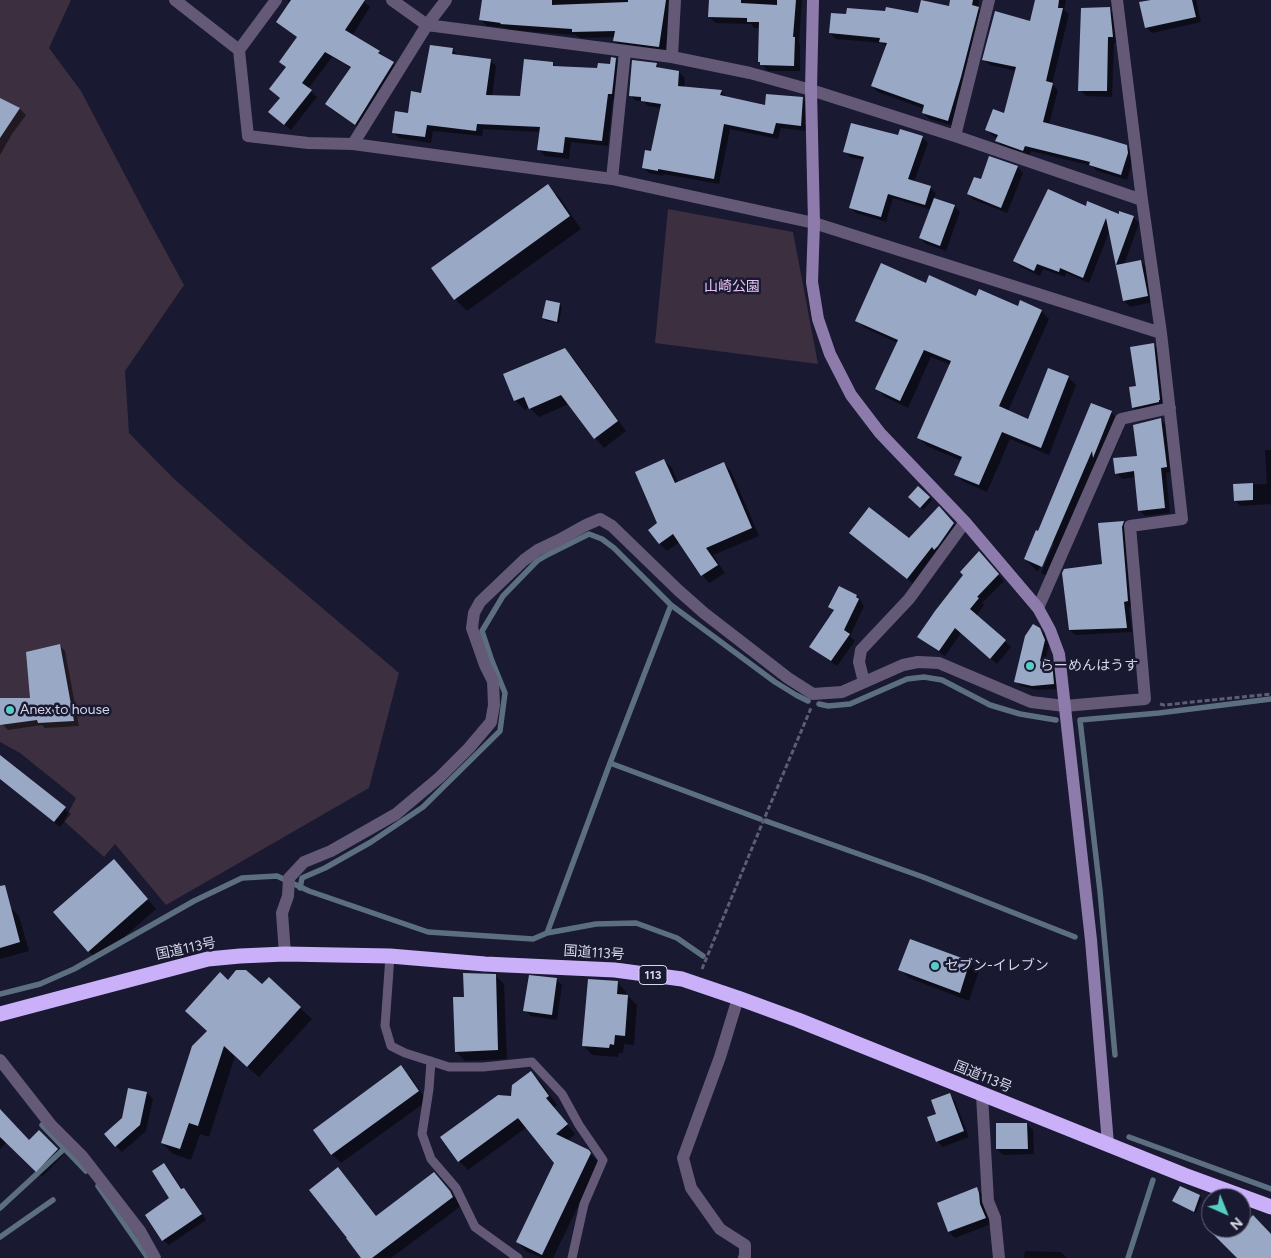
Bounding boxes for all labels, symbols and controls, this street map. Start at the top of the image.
park label: 山崎公園 [704,279,760,295]
place label: らーめんはうす [1040,658,1138,674]
marker: らーめんはうす [1024,660,1036,672]
place label: Anex to house [20,702,110,718]
marker: Anex to house [4,704,16,716]
street label: 国道113号 [154,934,218,964]
street label: 国道113号 [563,942,625,964]
place label: セブン-イレブン [945,958,1049,974]
marker: セブン-イレブン [929,960,941,972]
road number: 113 [639,966,667,984]
street label: 国道113号 [951,1058,1015,1096]
north arrow [1201,1188,1251,1238]
text: N [1226,1214,1246,1233]

